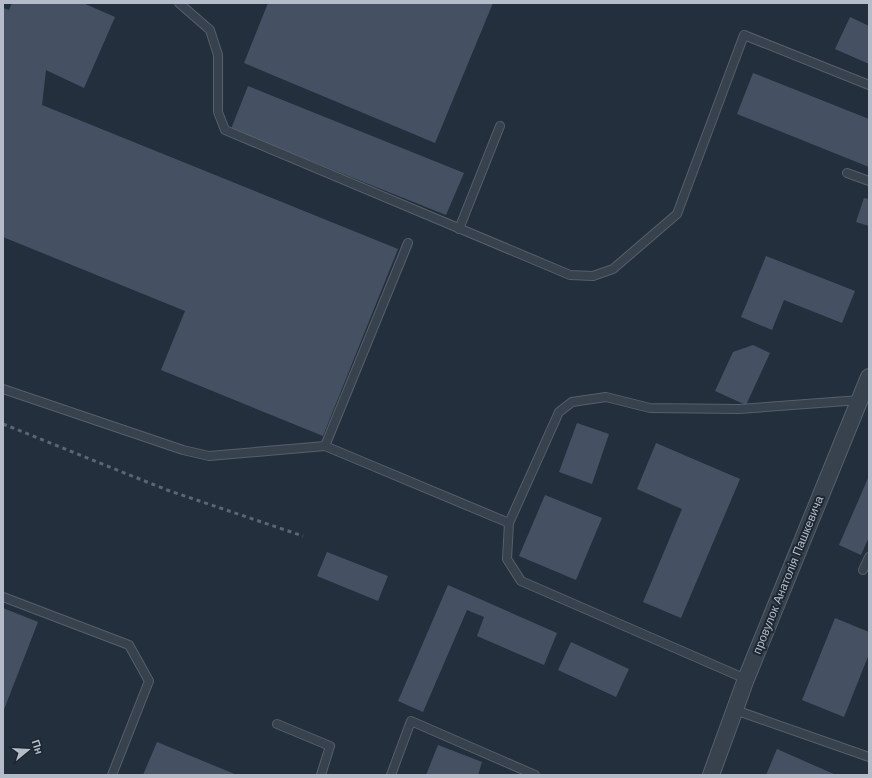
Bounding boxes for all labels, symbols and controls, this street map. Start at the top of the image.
street label: провулок Анатолія Пашкевича [749,493,827,656]
north arrow [8,730,48,770]
text: Пн [29,738,46,756]

